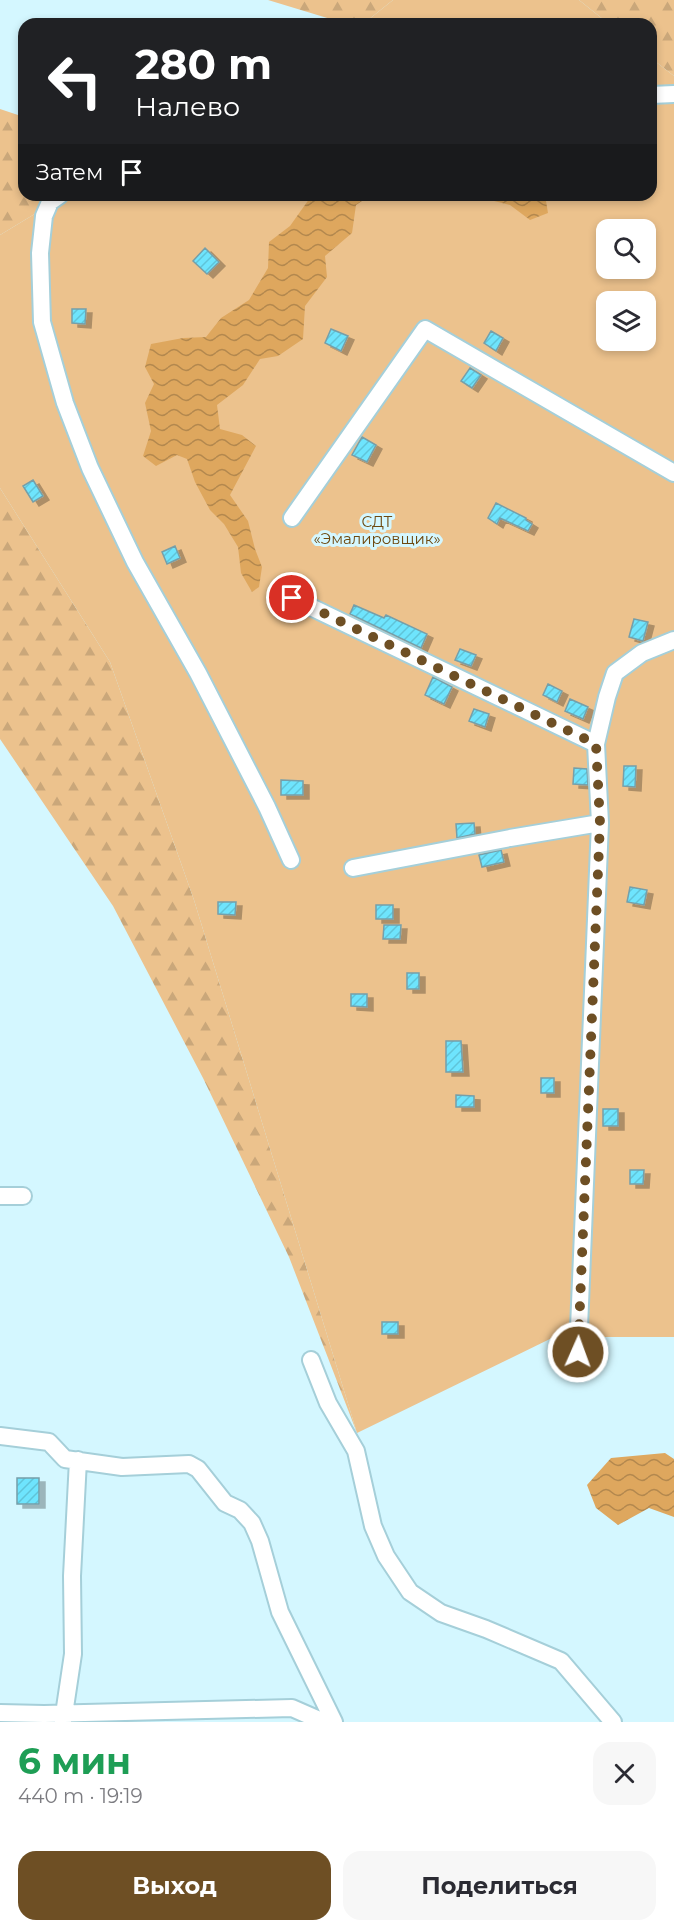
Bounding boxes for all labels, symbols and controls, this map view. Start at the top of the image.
text: 280 m [135,38,272,90]
icon: left [36,42,114,120]
text: Налево [135,90,240,123]
icon: arrive [115,156,148,189]
text: Затем [36,159,103,186]
map controls [596,219,656,351]
button: search [596,219,656,279]
button: layers [596,291,656,351]
park label: СДТ «Эмалировщик» [313,512,441,548]
pin [266,572,317,623]
icon: arrive [275,581,308,614]
position arrow [546,1320,610,1384]
text: 6 мин [18,1739,131,1783]
button: close [593,1742,656,1805]
text: 440 m · 19:19 [18,1784,143,1808]
button: Выход [18,1851,331,1920]
button: Поделиться [343,1851,656,1920]

